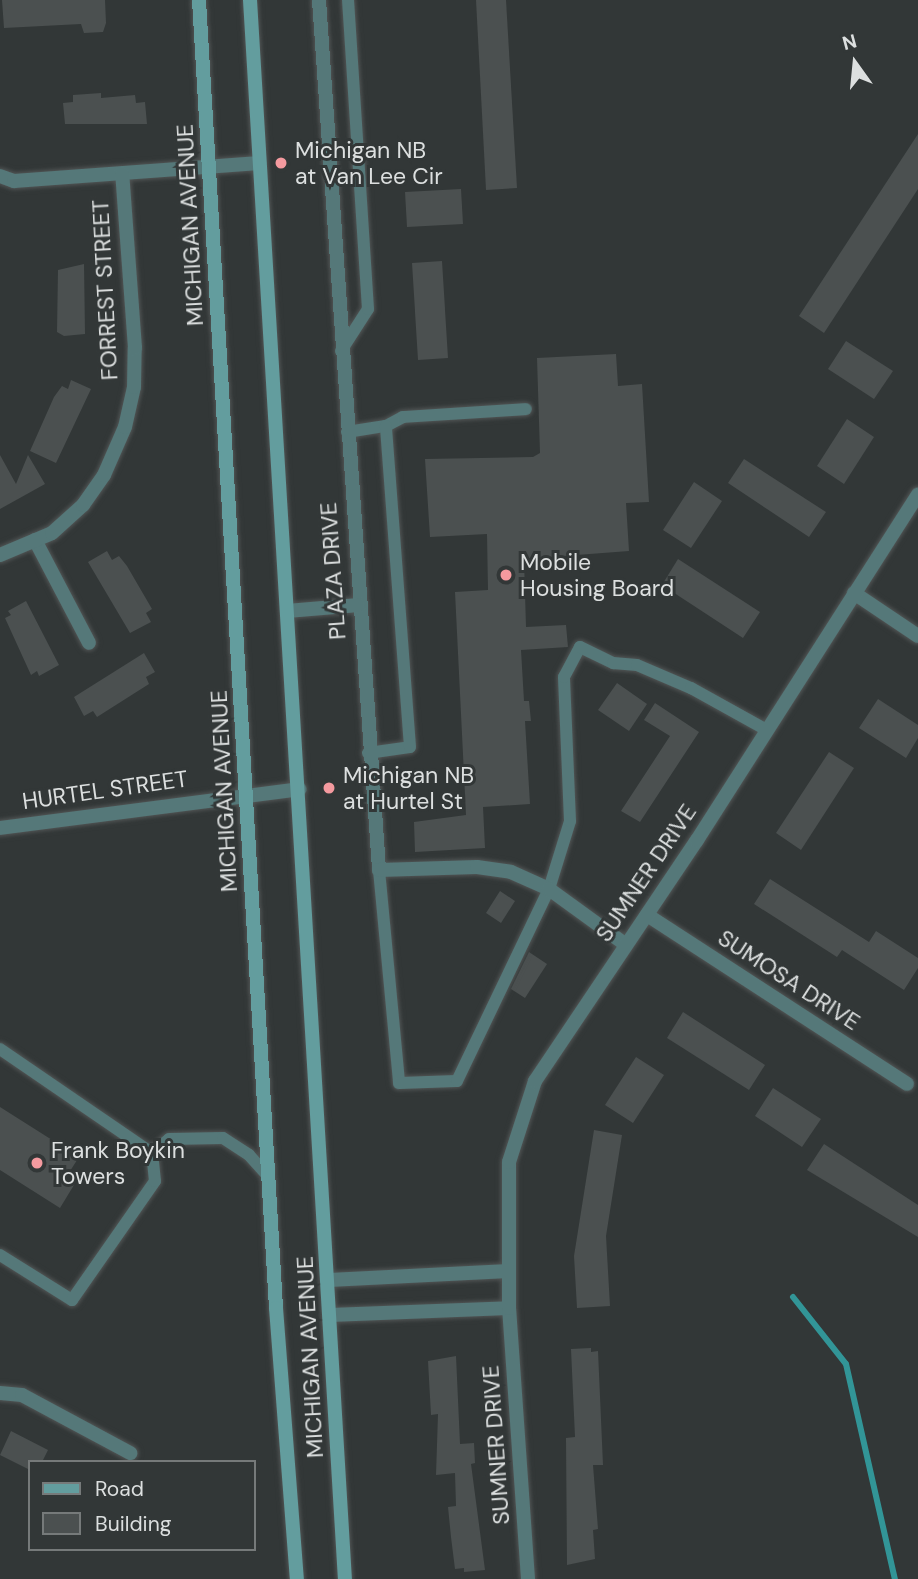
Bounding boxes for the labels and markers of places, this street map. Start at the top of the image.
place label: Michigan NB at Van Lee Cir [295,136,443,190]
marker: Michigan NB at Van Lee Cir [273,155,289,171]
place label: Mobile Housing Board [520,548,674,602]
marker: Mobile Housing Board [498,567,514,583]
place label: Michigan NB at Hurtel St [343,761,474,815]
marker: Michigan NB at Hurtel St [321,780,337,796]
place label: Frank Boykin Towers [51,1136,185,1190]
marker: Frank Boykin Towers [29,1155,45,1171]

